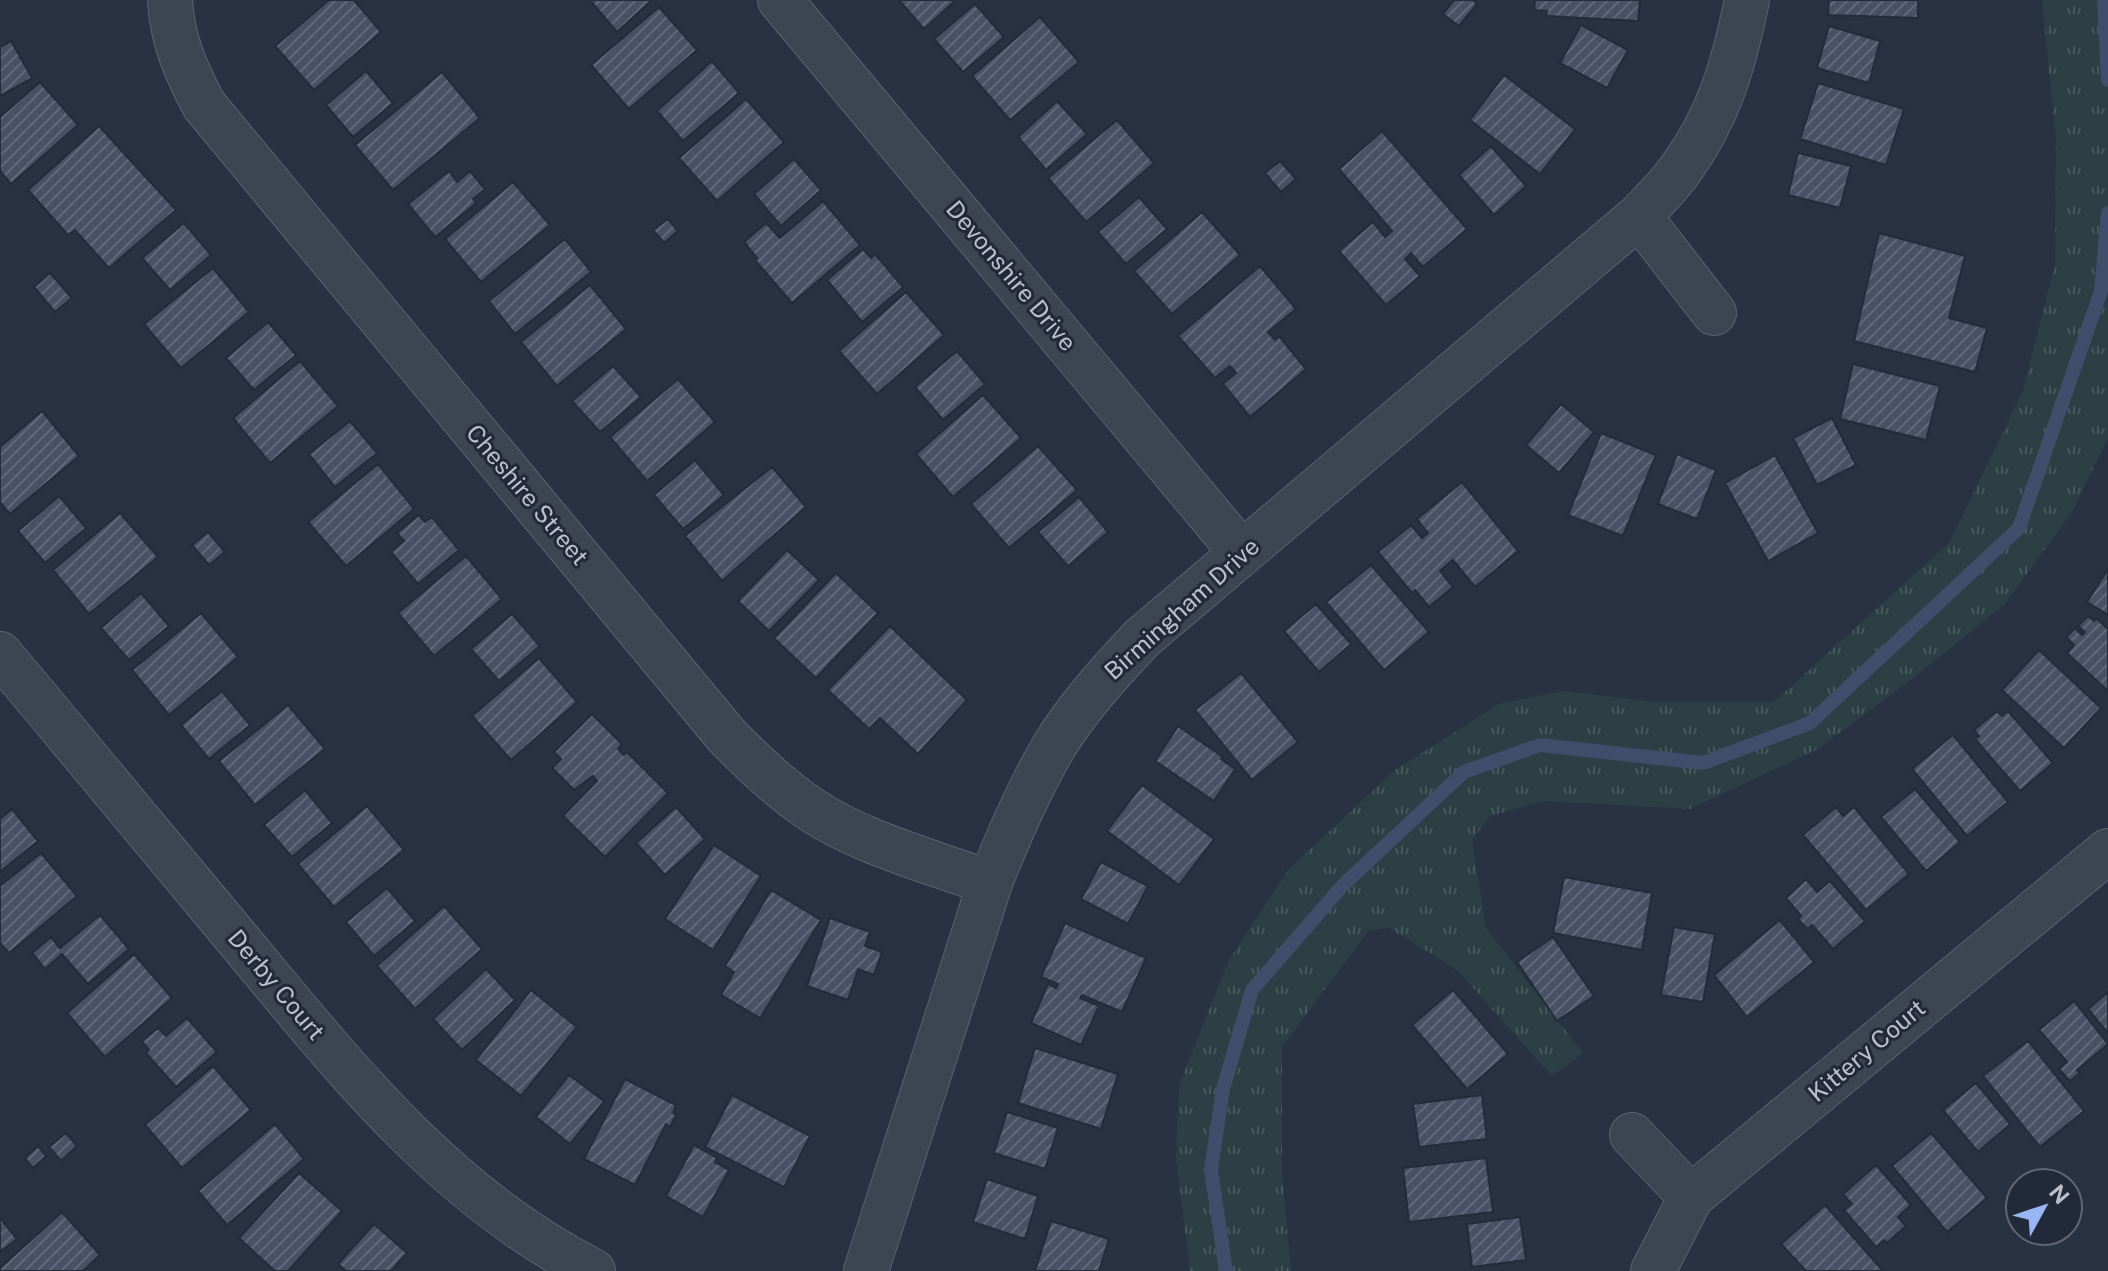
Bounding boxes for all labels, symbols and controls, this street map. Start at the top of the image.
street label: Devonshire Drive [941,195,1083,356]
street label: Cheshire Street [461,419,595,570]
street label: Birmingham Drive [1098,532,1264,685]
street label: Derby Court [223,924,331,1045]
street label: Kittery Court [1802,993,1930,1107]
north arrow [2004,1167,2084,1247]
text: N [2044,1179,2075,1209]

